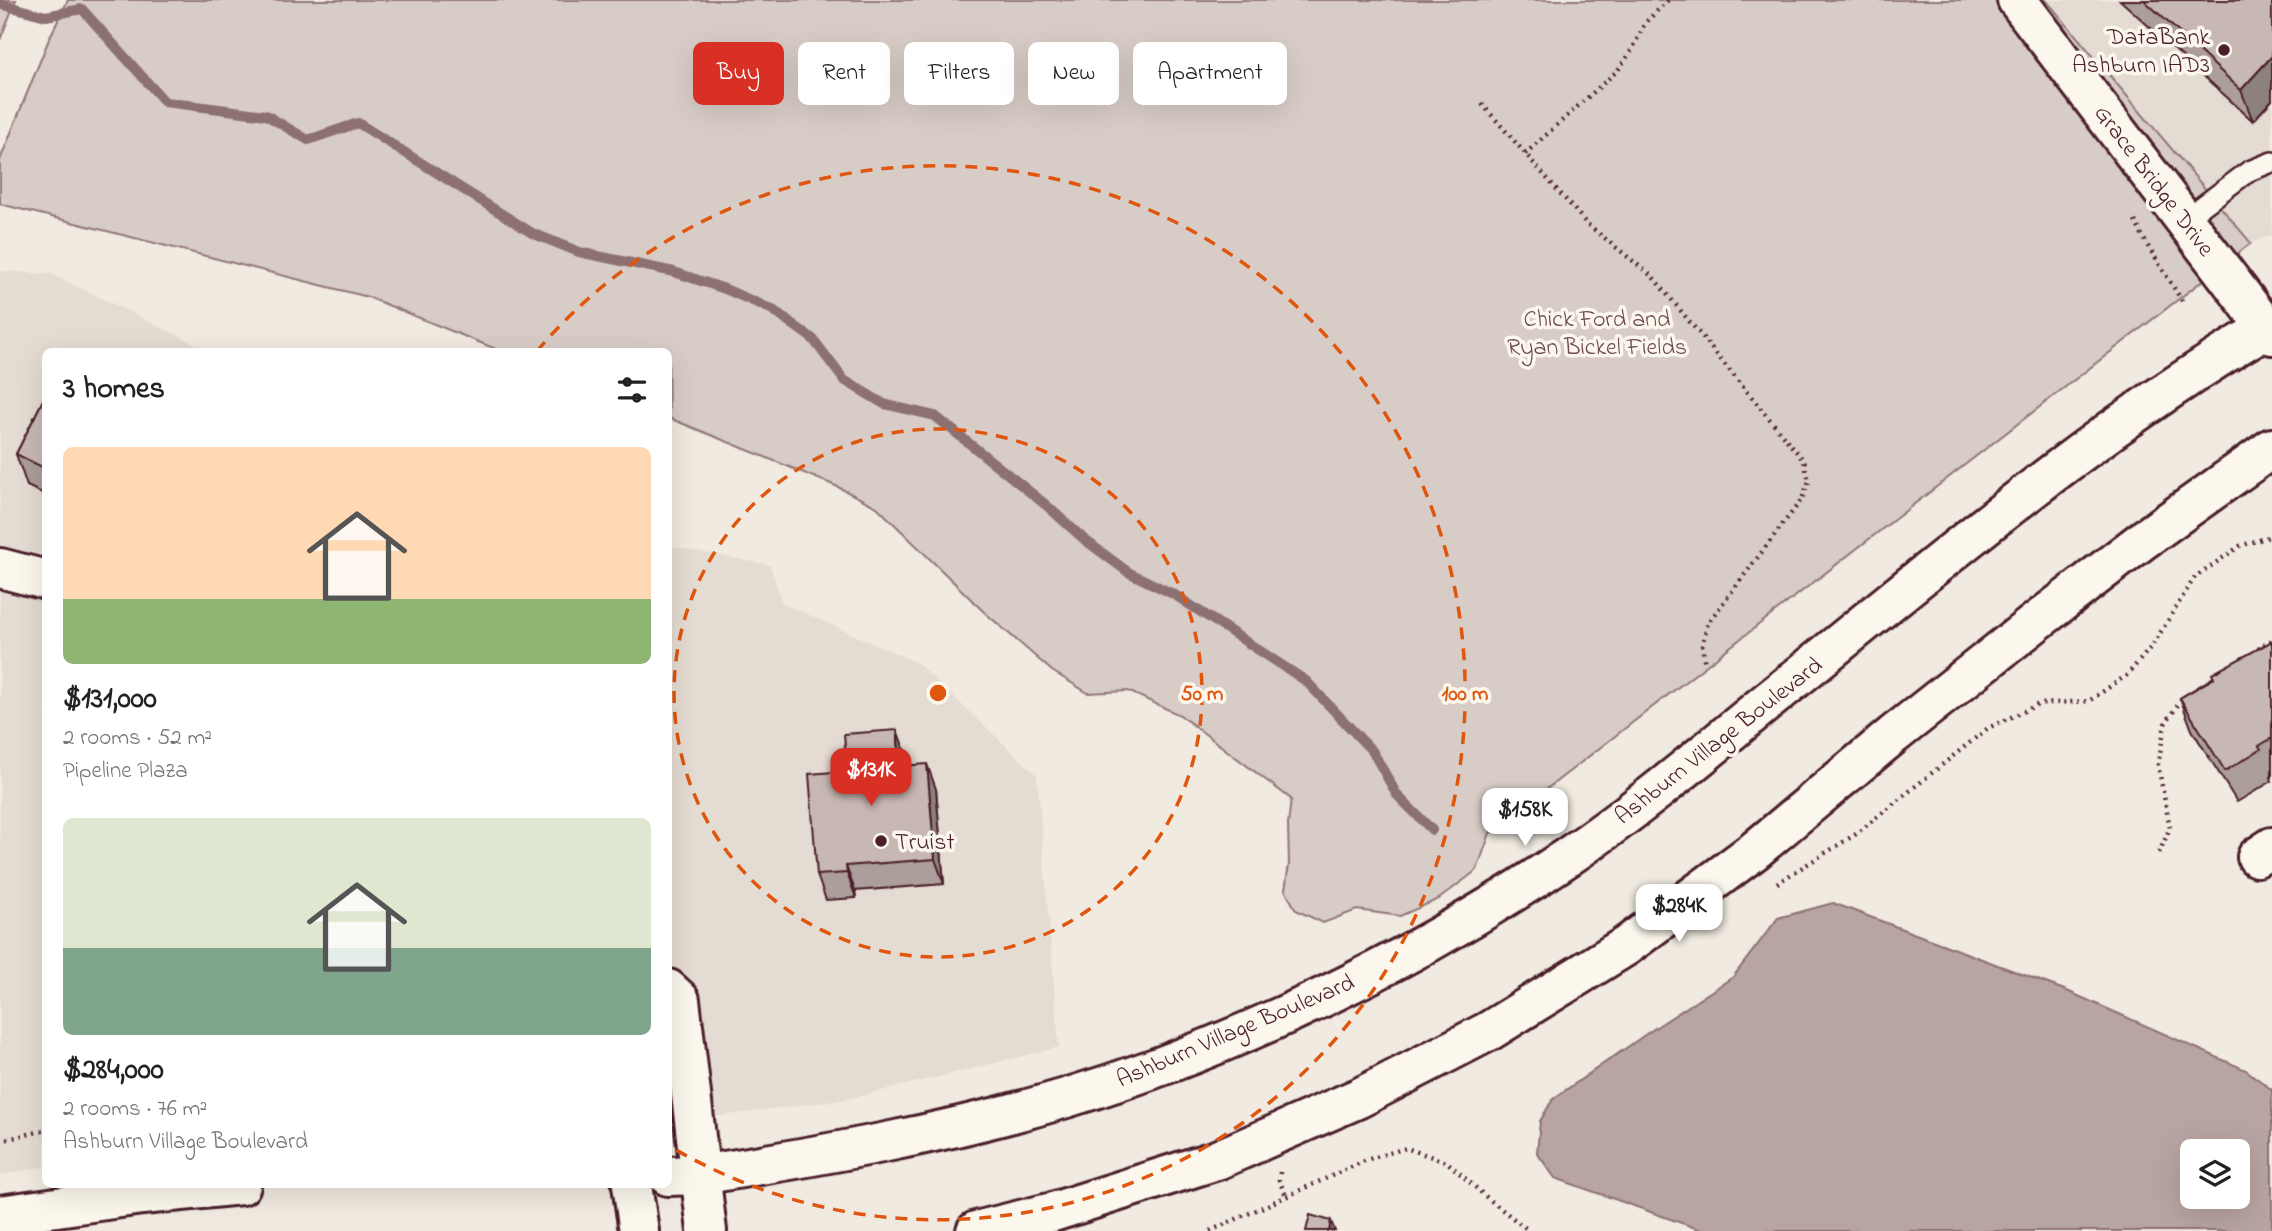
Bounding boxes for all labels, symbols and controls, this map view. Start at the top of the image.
place label: DataBank Ashburn IAD3 [2072,21,2210,84]
chip: Buy [693,42,784,105]
chip: Rent [798,42,890,105]
chip: Filters [904,42,1014,105]
chip: New [1028,42,1119,105]
chip: Apartment [1133,42,1287,105]
marker: DataBank Ashburn IAD3 [2216,42,2232,58]
street label: Grace Bridge Drive [2084,98,2222,265]
park label: Chick Ford and Ryan Bickel Fields [1507,303,1687,367]
text: 3 homes [63,368,165,412]
icon: filters [613,371,651,409]
icon: home [294,493,420,619]
street label: Ashburn Village Boulevard [1608,649,1831,834]
text: $131,000 [63,678,157,722]
text: 50 m [1181,680,1223,710]
text: 100 m [1442,680,1488,710]
centre of rings [926,681,950,705]
text: 2 rooms · 52 m² [63,722,212,755]
pin: $131K [822,748,920,808]
text: $131K [846,754,896,787]
text: Pipeline Plaza [63,755,188,788]
pin: $158K [1476,788,1574,848]
text: $158K [1498,794,1552,827]
place label: Truist [895,826,954,861]
marker: Truist [873,833,889,849]
icon: home [294,864,420,990]
pin: $284K [1630,884,1728,944]
text: $284K [1652,890,1706,923]
street label: Ashburn Village Boulevard [1111,966,1361,1098]
text: $284,000 [63,1049,164,1093]
text: 2 rooms · 76 m² [63,1093,207,1126]
text: Ashburn Village Boulevard [63,1126,308,1159]
map controls [2180,1139,2250,1209]
button: layers [2180,1139,2250,1209]

